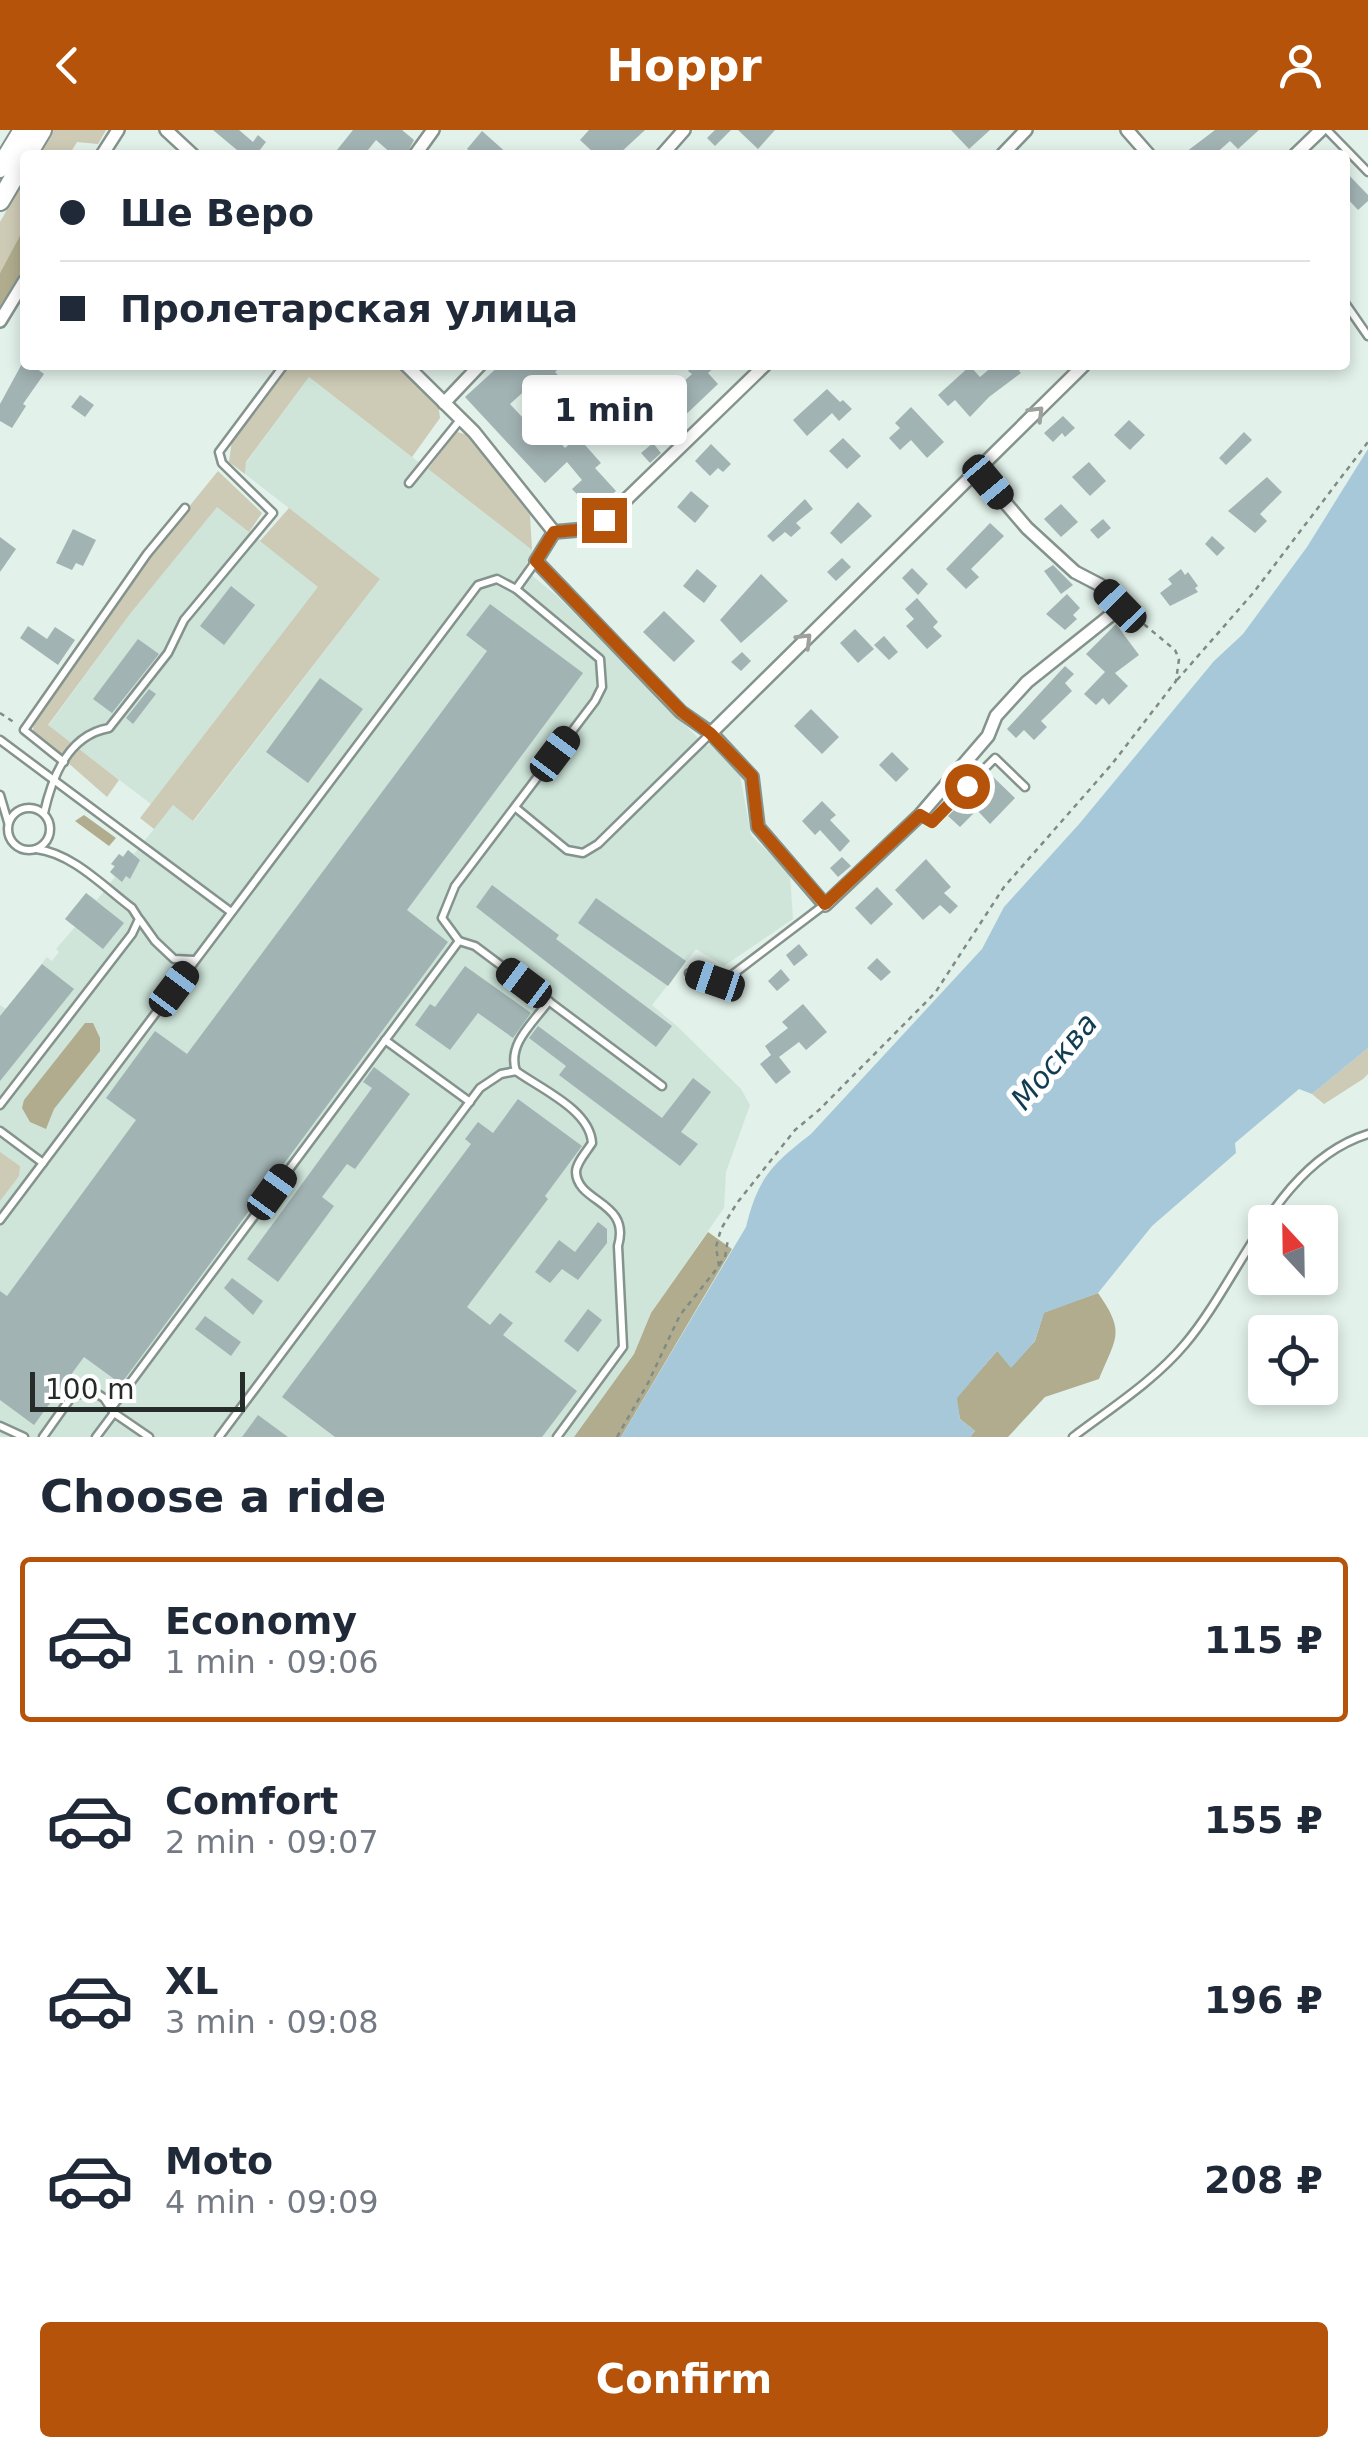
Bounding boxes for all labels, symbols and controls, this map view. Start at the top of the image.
icon: back [40,38,95,93]
icon: person [1273,38,1328,93]
text: Hoppr [606,39,762,92]
text: Ше Веро [120,191,314,235]
text: Пролетарская улица [120,287,578,331]
callout: 1 min [522,375,686,445]
text: 1 min [554,391,655,429]
one-way arrow [1025,406,1043,424]
car [957,449,1019,515]
route end [582,498,627,543]
car [1088,574,1152,638]
one-way arrow [794,634,812,652]
car [525,721,585,787]
route start [945,764,990,809]
car [491,953,557,1013]
car [144,956,204,1022]
car [682,957,748,1005]
water label: Москва [1004,1006,1104,1116]
car [242,1159,302,1225]
north arrow [1248,1205,1338,1295]
map controls [1248,1205,1338,1405]
button: locate [1248,1315,1338,1405]
scale bar [30,1367,245,1412]
text: 100 m [45,1373,135,1406]
text: Choose a ride [40,1470,386,1523]
icon: car [45,1595,135,1685]
text: Economy [165,1599,357,1643]
text: 115 ₽ [1204,1618,1323,1662]
text: 1 min · 09:06 [165,1643,379,1681]
icon: car [45,1775,135,1865]
text: Comfort [165,1779,338,1823]
text: 155 ₽ [1204,1798,1323,1842]
text: 2 min · 09:07 [165,1823,379,1861]
icon: car [45,1955,135,2045]
text: XL [165,1959,219,2003]
text: 196 ₽ [1204,1978,1323,2022]
text: 3 min · 09:08 [165,2003,379,2041]
icon: car [45,2135,135,2225]
text: Moto [165,2139,273,2183]
text: 208 ₽ [1204,2158,1323,2202]
text: 4 min · 09:09 [165,2183,379,2221]
button: Confirm [40,2322,1328,2437]

